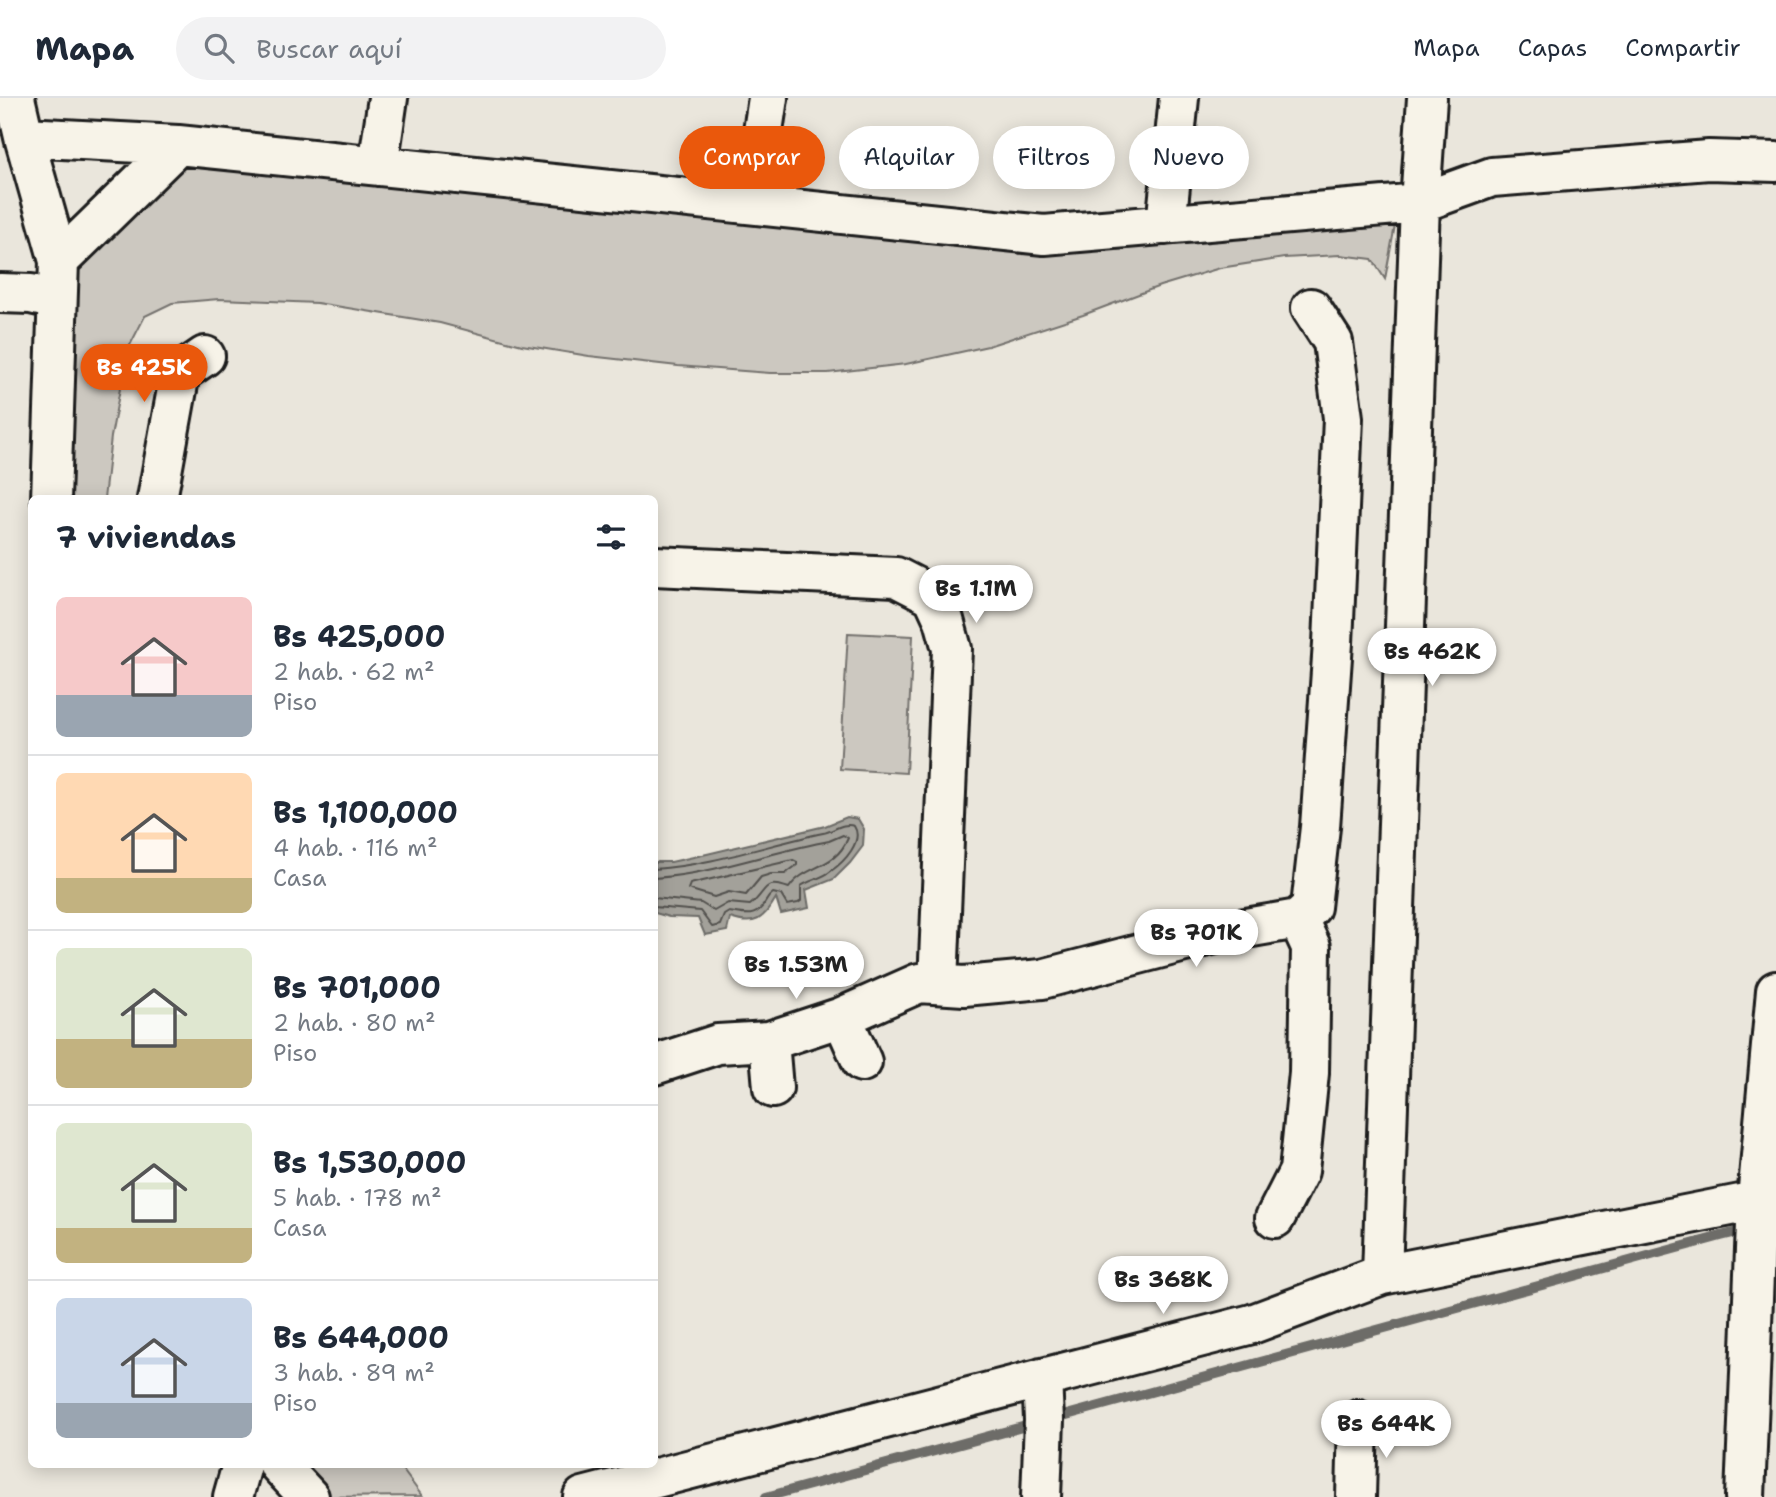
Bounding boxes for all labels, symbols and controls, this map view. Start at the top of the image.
search box [176,17,666,80]
text: Mapa [35,26,134,71]
icon: search [200,29,238,67]
text: Buscar aquí [256,31,402,66]
text: Mapa [1413,32,1480,64]
text: Capas [1518,32,1587,64]
text: Compartir [1625,32,1741,64]
chip: Comprar [679,126,825,189]
chip: Alquilar [839,126,979,189]
chip: Filtros [993,126,1115,189]
chip: Nuevo [1129,126,1249,189]
pin: Bs 425K [79,344,209,404]
text: Bs 425K [97,352,191,382]
text: 7 viviendas [56,517,236,558]
icon: filters [592,518,630,556]
pin: Bs 1.1M [911,566,1041,625]
text: Bs 1.1M [935,573,1017,603]
text: Bs 425,000 [273,616,445,657]
icon: home [112,625,196,709]
pin: Bs 462K [1367,628,1497,688]
text: Bs 462K [1383,636,1481,666]
text: 2 hab. · 62 m² [273,657,435,687]
text: Piso [273,687,317,717]
text: Bs 1,100,000 [273,792,458,833]
icon: home [112,801,196,885]
text: 4 hab. · 116 m² [273,833,438,863]
text: Casa [273,863,326,893]
pin: Bs 701K [1131,910,1261,969]
text: Bs 701K [1150,917,1242,947]
pin: Bs 1.53M [724,942,868,1001]
text: Bs 1.53M [744,949,848,979]
text: Bs 701,000 [273,967,441,1008]
icon: home [112,976,196,1060]
text: 2 hab. · 80 m² [273,1008,436,1038]
text: Piso [273,1038,317,1068]
text: Bs 1,530,000 [273,1142,467,1183]
icon: home [112,1151,196,1235]
text: 5 hab. · 178 m² [273,1183,442,1213]
text: Casa [273,1213,326,1243]
pin: Bs 368K [1098,1256,1228,1316]
text: Bs 368K [1114,1264,1212,1294]
text: Bs 644,000 [273,1317,449,1358]
icon: home [112,1326,196,1410]
text: 3 hab. · 89 m² [273,1358,435,1388]
text: Piso [273,1388,317,1418]
pin: Bs 644K [1321,1400,1451,1460]
text: Bs 644K [1337,1408,1435,1438]

